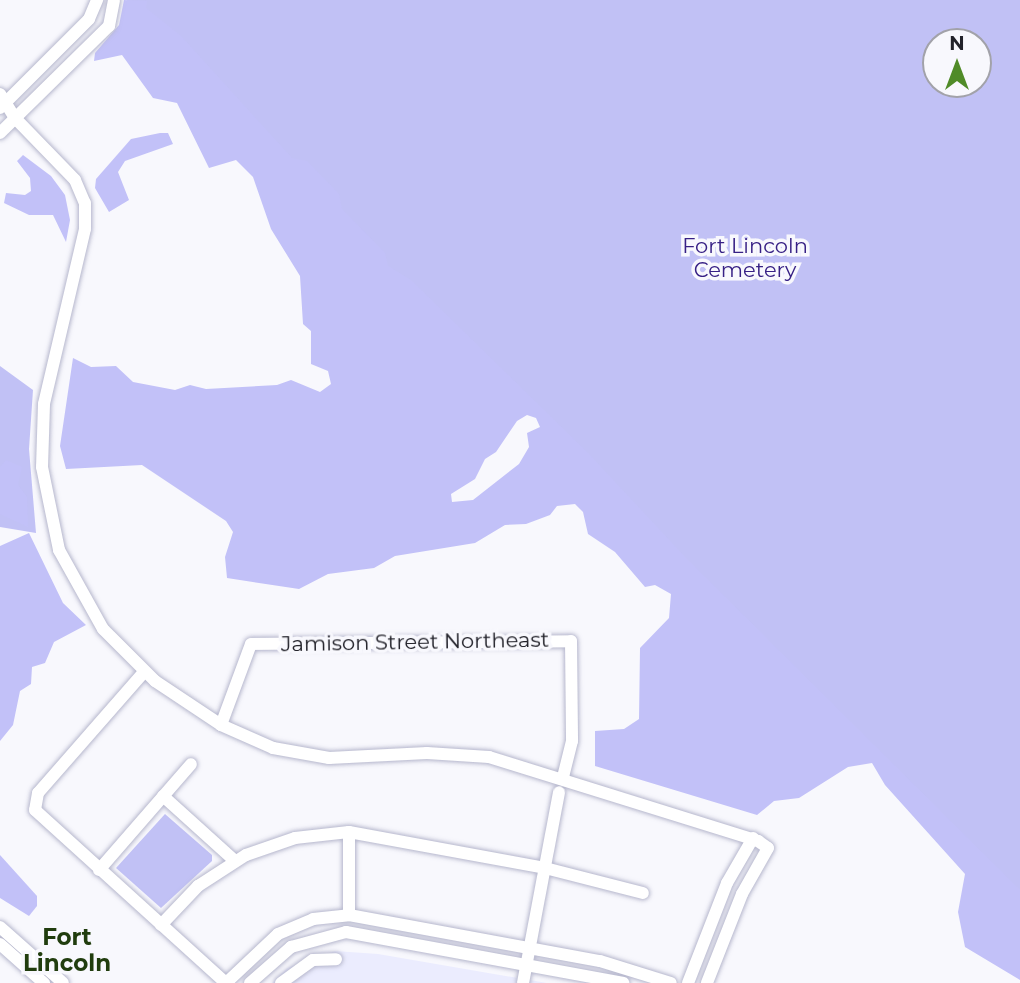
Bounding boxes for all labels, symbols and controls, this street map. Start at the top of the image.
north arrow [922,28,992,98]
text: N [949,32,965,55]
park label: Fort Lincoln Cemetery [682,233,808,283]
street label: Jamison Street Northeast [281,627,549,657]
district label: Fort Lincoln [23,923,111,977]

